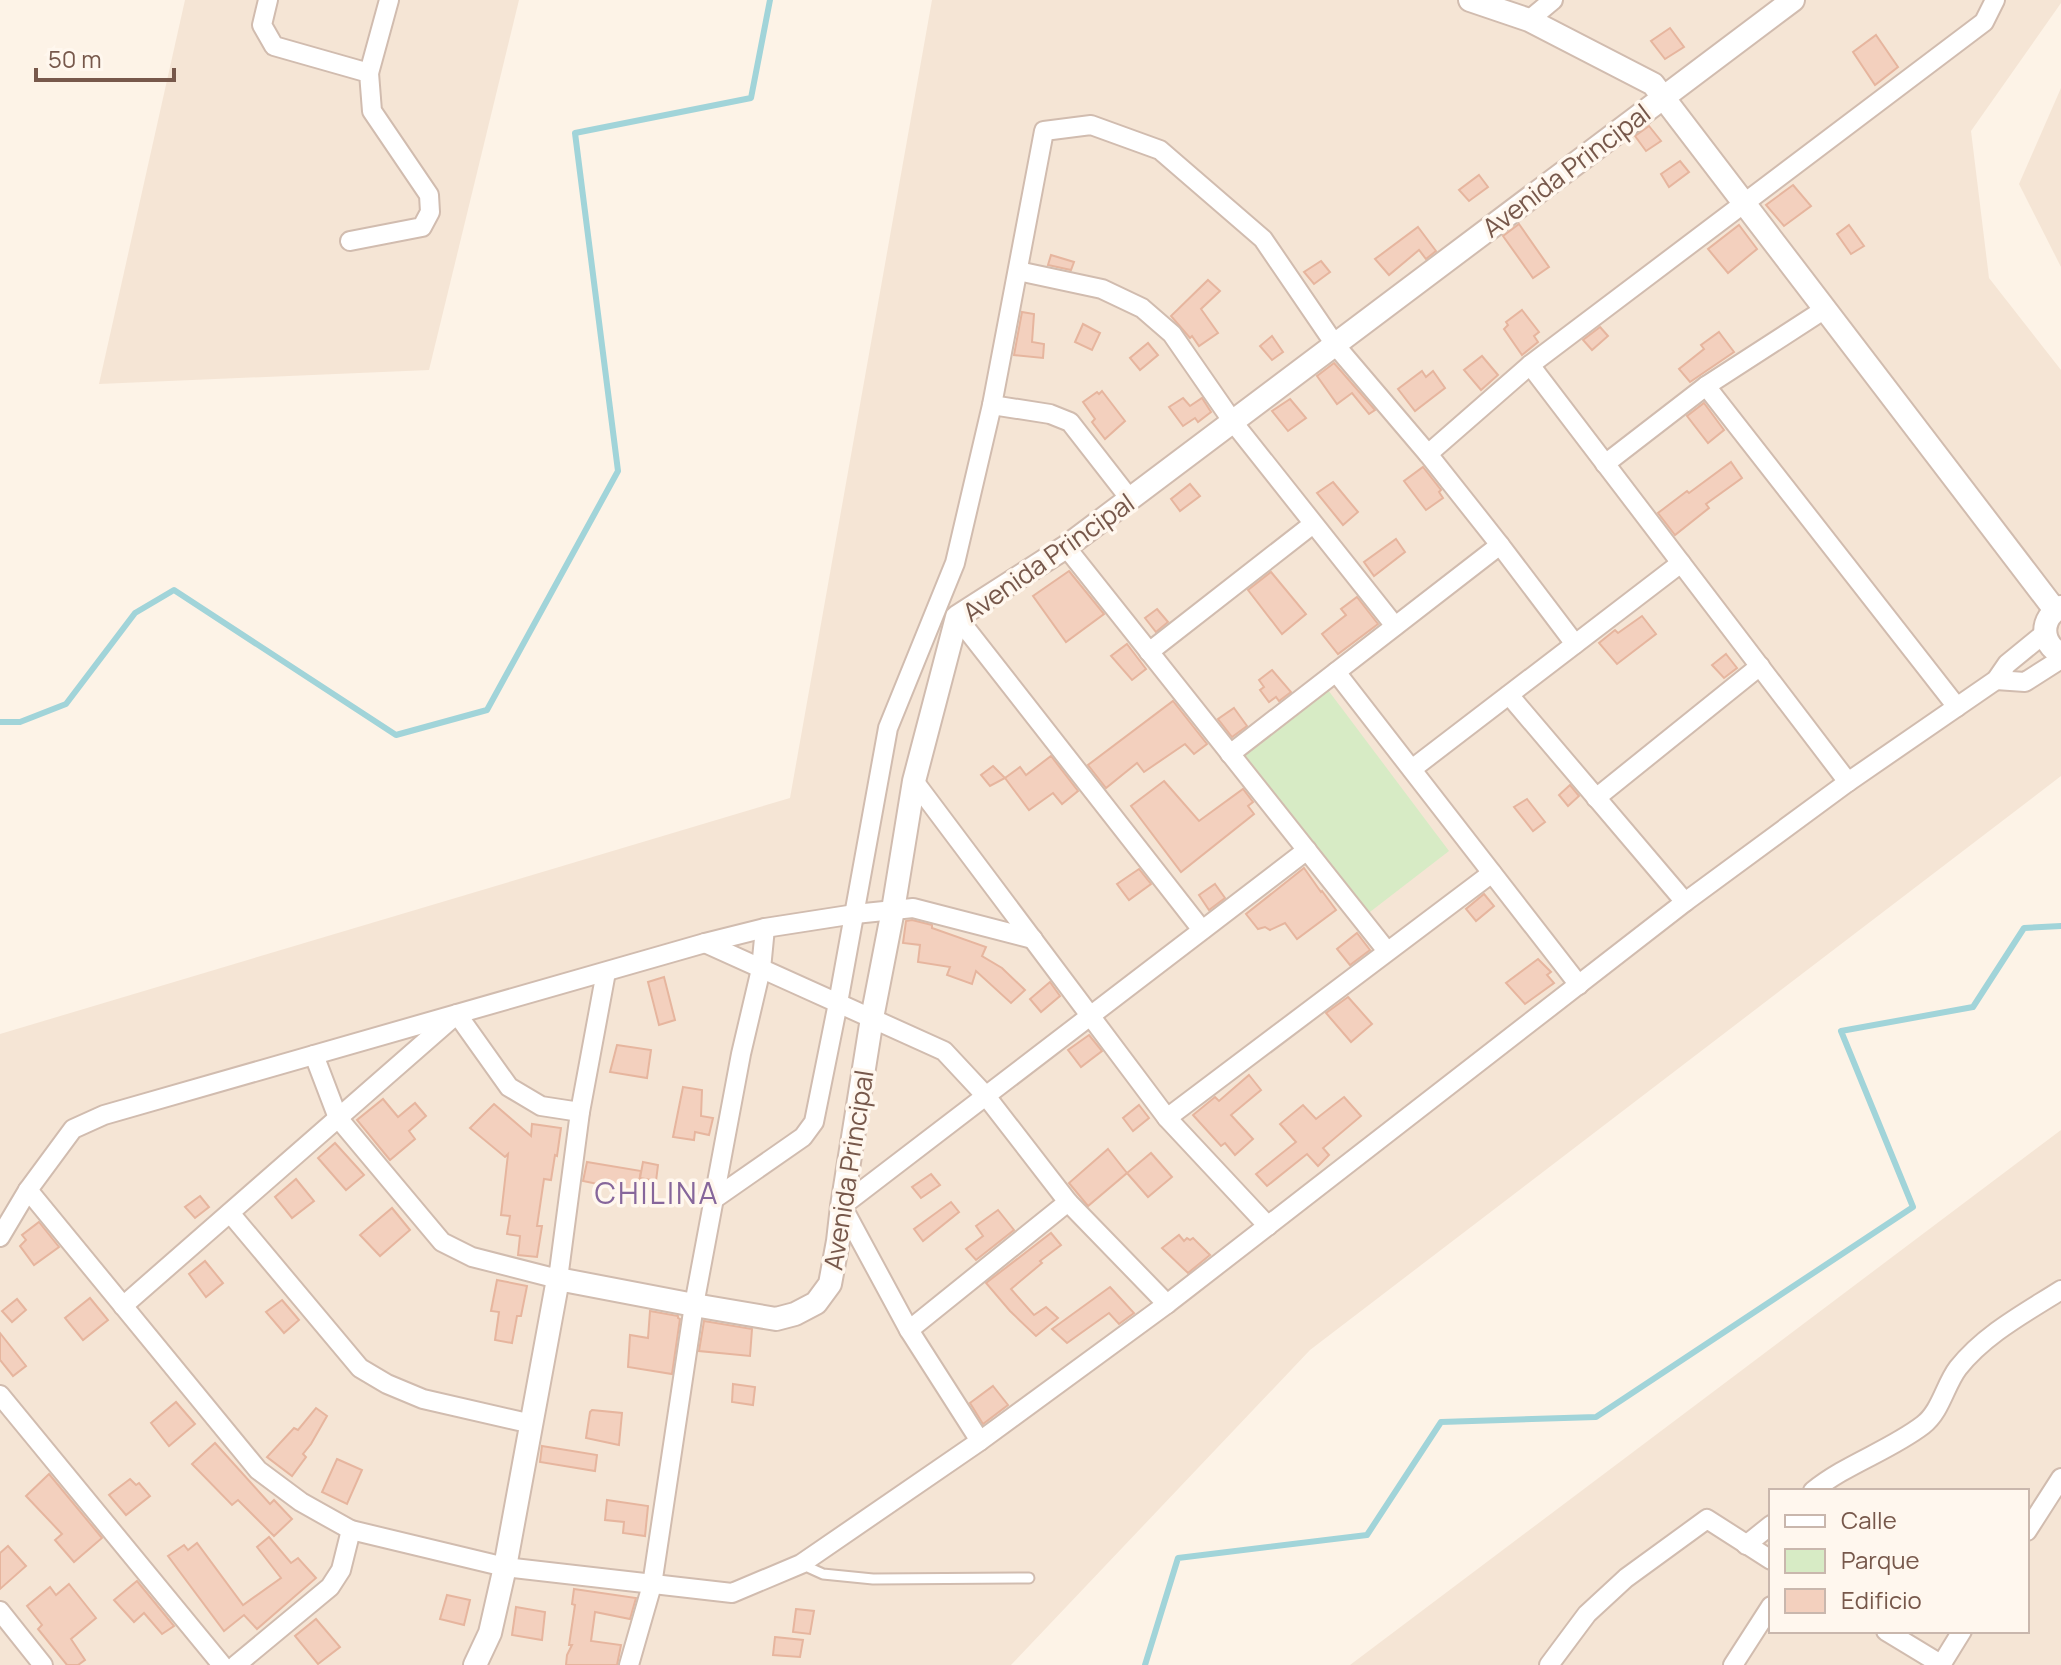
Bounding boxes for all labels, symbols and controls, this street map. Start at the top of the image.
scale bar [36,32,174,82]
text: 50 m [48,42,102,75]
street label: Avenida Principal [1475,95,1657,245]
street label: Avenida Principal [955,484,1141,630]
street label: Avenida Principal [814,1067,882,1273]
district label: CHILINA [595,1172,719,1213]
legend [1769,1489,2029,1633]
text: Calle [1841,1503,1897,1536]
text: Parque [1841,1543,1919,1576]
text: Edificio [1841,1583,1922,1616]

